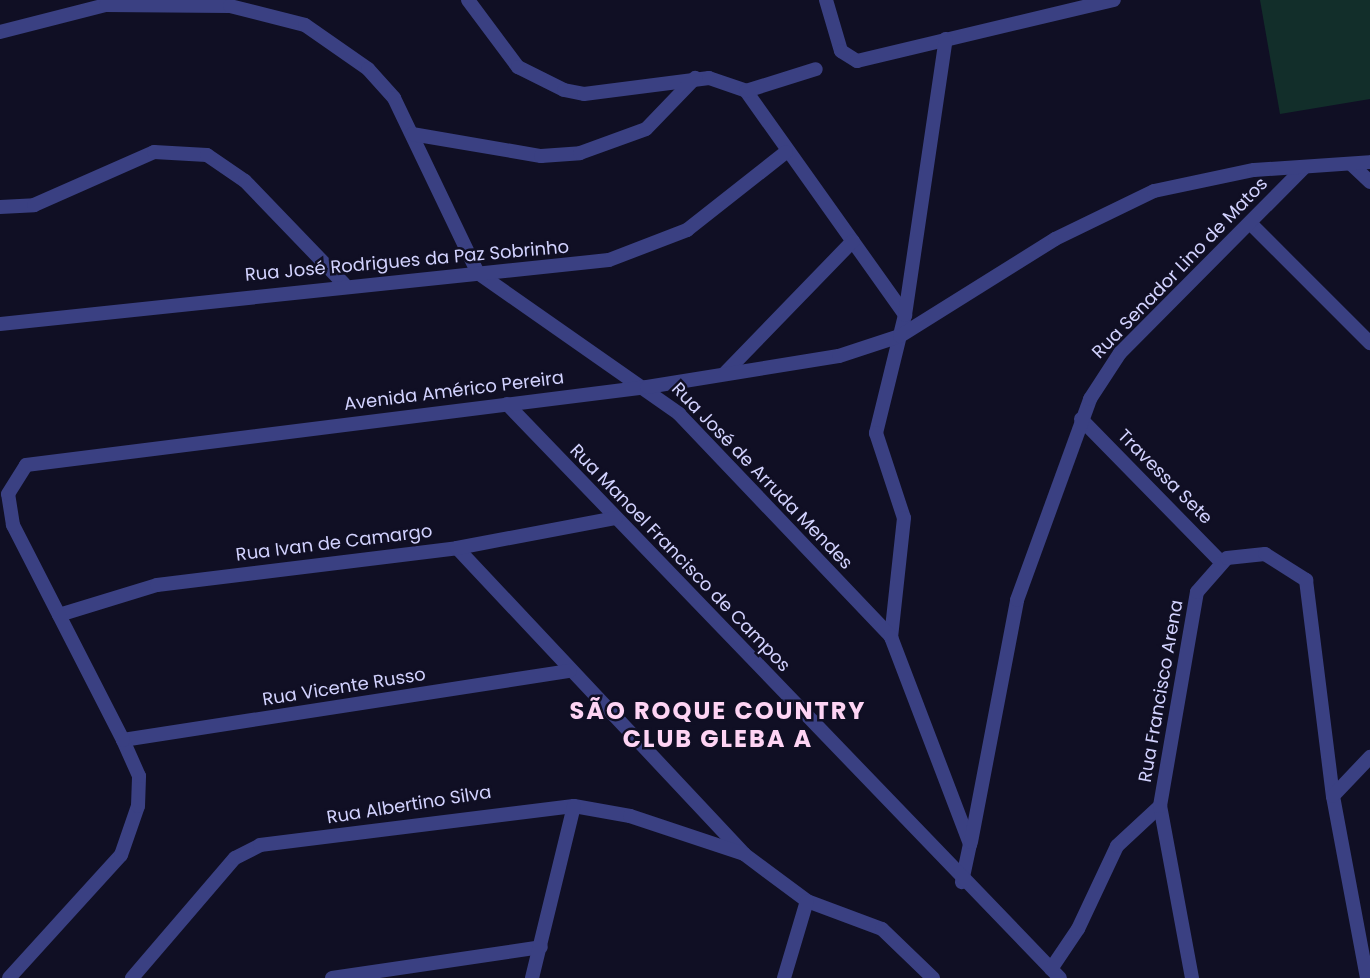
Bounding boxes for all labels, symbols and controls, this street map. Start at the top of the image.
street label: Rua Senador Lino de Matos [1088,173,1272,363]
street label: Rua José Rodrigues da Paz Sobrinho [244,236,570,286]
street label: Avenida Américo Pereira [343,367,565,415]
street label: Rua José de Arruda Mendes [667,378,857,574]
street label: Travessa Sete [1113,425,1217,529]
street label: Rua Manoel Francisco de Campos [565,440,795,676]
street label: Rua Ivan de Camargo [235,520,433,566]
street label: Rua Francisco Arena [1134,598,1188,784]
street label: Rua Vicente Russo [261,663,427,711]
district label: SÃO ROQUE COUNTRY CLUB GLEBA A [572,697,864,753]
street label: Rua Albertino Silva [325,781,493,829]

